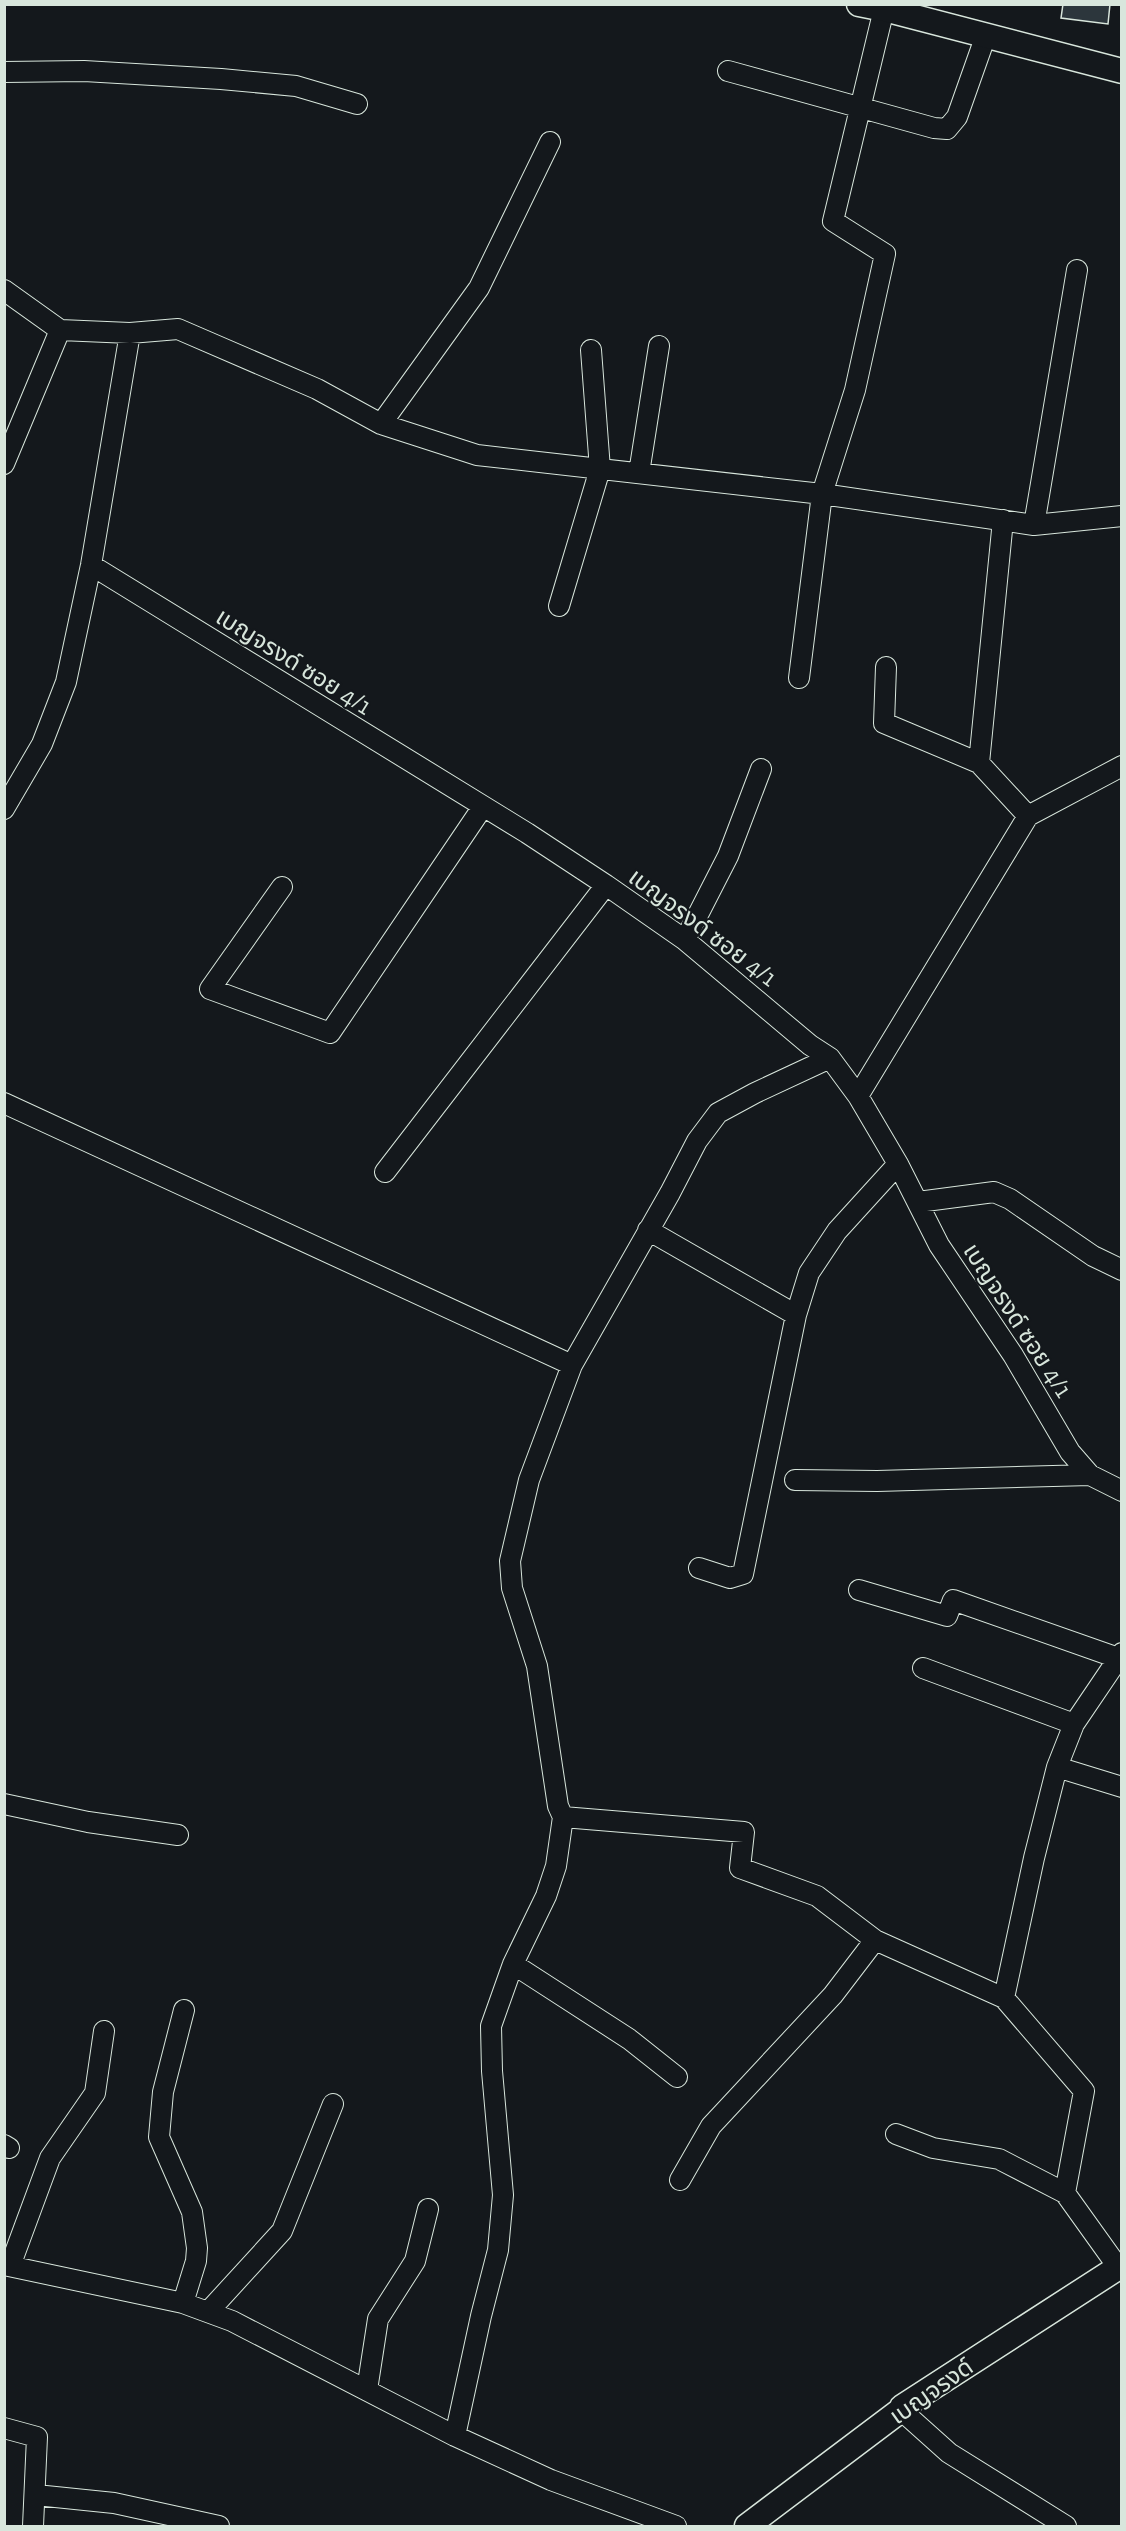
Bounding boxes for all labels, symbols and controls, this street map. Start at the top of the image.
street label: เบญจรงด์ ซอย 4/1 [211,602,377,720]
street label: เบญจรงด์ ซอย 4/1 [623,862,783,992]
street label: เบญจรงด์ ซอย 4/1 [957,1238,1079,1402]
street label: เบญจรงด์ [884,2352,978,2430]

